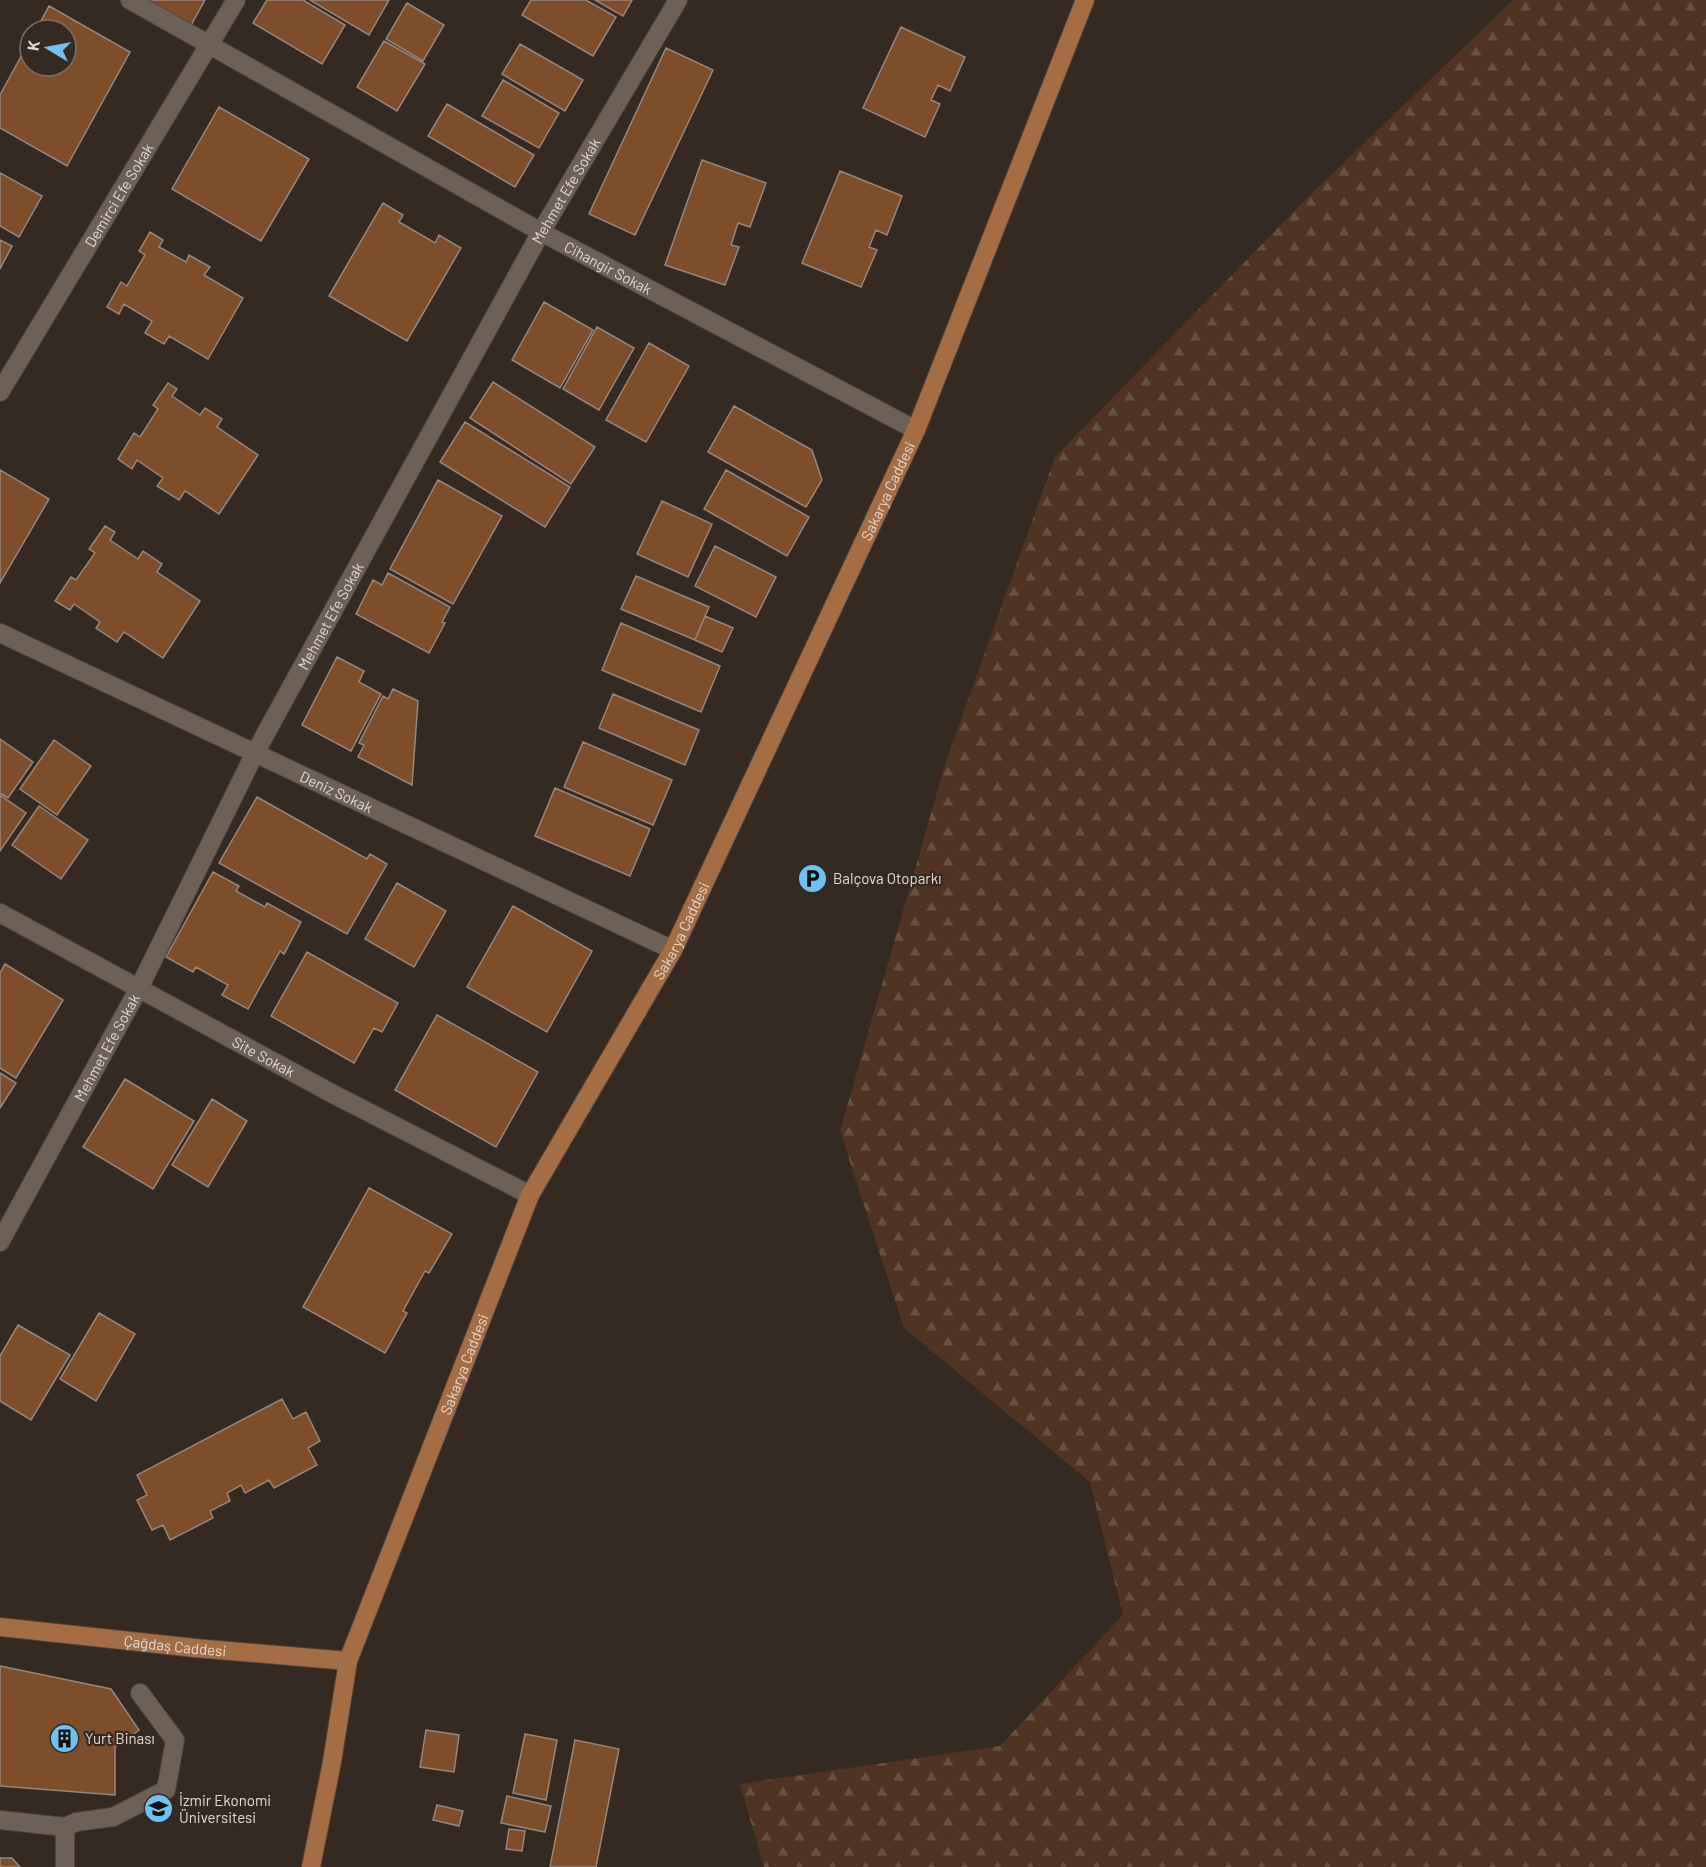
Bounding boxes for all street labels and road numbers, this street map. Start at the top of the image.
street label: Mehmet Efe Sokak [527,134,604,247]
street label: Demirci Efe Sokak [81,139,157,250]
street label: Cihangir Sokak [561,237,656,298]
street label: Sakarya Caddesi [857,439,918,543]
street label: Mehmet Efe Sokak [294,559,367,673]
street label: Deniz Sokak [297,767,376,817]
street label: Sakarya Caddesi [649,879,713,983]
street label: Mehmet Efe Sokak [70,990,143,1104]
street label: Site Sokak [229,1032,298,1081]
street label: Sakarya Caddesi [436,1311,492,1417]
street label: Çağdaş Caddesi [123,1631,227,1660]

